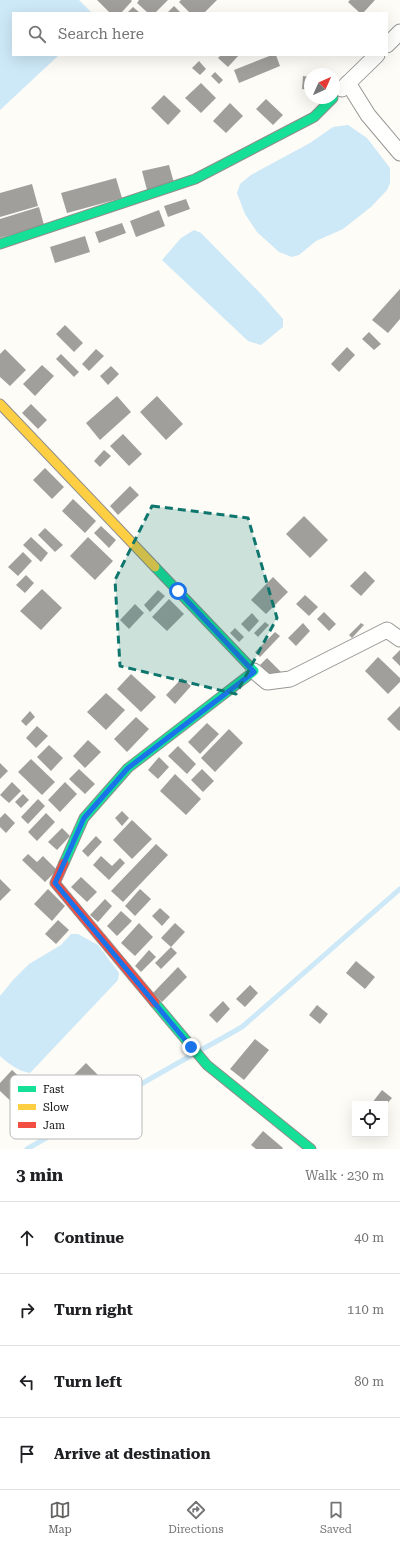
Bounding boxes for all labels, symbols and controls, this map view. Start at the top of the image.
search box [12,12,388,56]
icon: search [26,23,48,45]
text: Search here [58,25,144,43]
north arrow [304,68,340,104]
route start [169,582,187,600]
route end [182,1038,200,1056]
legend [10,1075,142,1139]
text: Fast [43,1083,64,1096]
text: Slow [43,1101,70,1114]
map controls [352,1101,388,1137]
button: locate [352,1101,388,1137]
text: Jam [43,1119,65,1132]
text: 3 min [16,1165,63,1185]
text: Walk · 230 m [305,1168,384,1183]
icon: ahead [16,1227,38,1249]
text: Continue [54,1229,124,1247]
text: 40 m [354,1230,384,1245]
icon: right [16,1299,38,1321]
text: Turn right [54,1301,133,1319]
text: 110 m [347,1302,384,1317]
icon: left [16,1371,38,1393]
text: Turn left [54,1373,122,1391]
text: 80 m [354,1374,384,1389]
icon: arrive [16,1443,38,1465]
text: Arrive at destination [54,1445,210,1463]
tab: Map [48,1499,72,1536]
tab: Directions [168,1499,224,1536]
tab: Saved [320,1499,352,1536]

